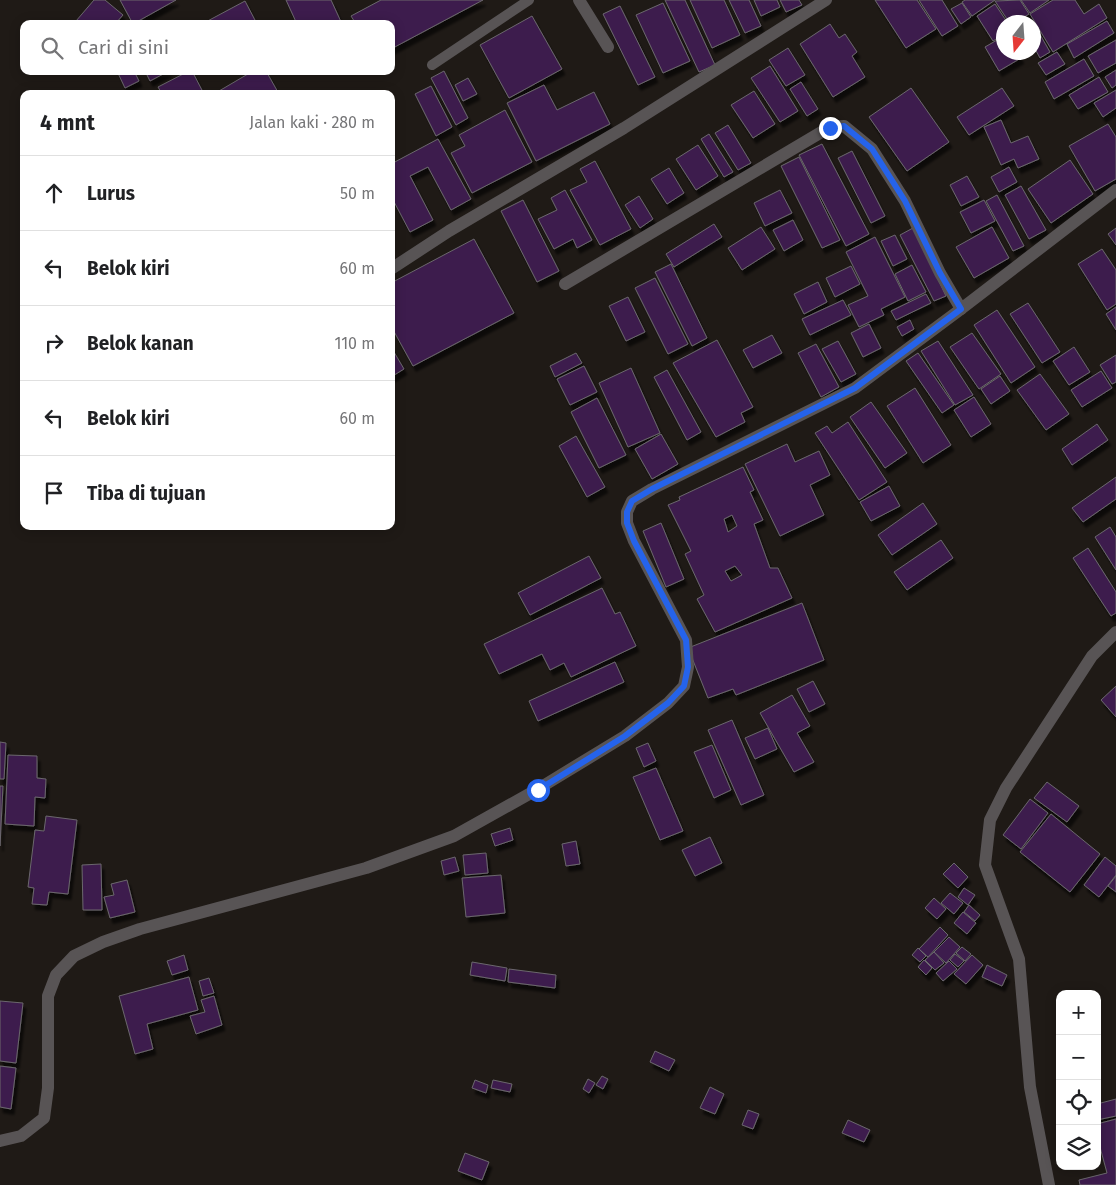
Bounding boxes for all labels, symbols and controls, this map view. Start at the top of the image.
north arrow [996,15,1041,60]
search box [20,20,395,75]
icon: search [38,34,66,62]
text: Cari di sini [78,36,169,59]
text: 4 mnt [40,110,95,136]
text: Jalan kaki · 280 m [249,113,375,132]
route end [819,117,842,140]
icon: ahead [40,179,68,207]
text: Lurus [87,182,135,205]
text: 50 m [340,184,375,203]
icon: left [40,254,68,282]
text: Belok kiri [87,257,170,280]
text: 60 m [340,259,375,278]
icon: right [40,329,68,357]
text: Belok kanan [87,332,194,355]
text: 110 m [334,334,375,353]
icon: left [40,404,68,432]
text: Belok kiri [87,407,170,430]
text: 60 m [340,409,375,428]
icon: arrive [40,479,68,507]
text: Tiba di tujuan [87,482,206,505]
route start [527,779,550,802]
map controls [1056,990,1101,1170]
button: + [1056,990,1101,1035]
button: − [1056,1035,1101,1080]
button: locate [1056,1080,1101,1125]
button: layers [1056,1125,1101,1170]

